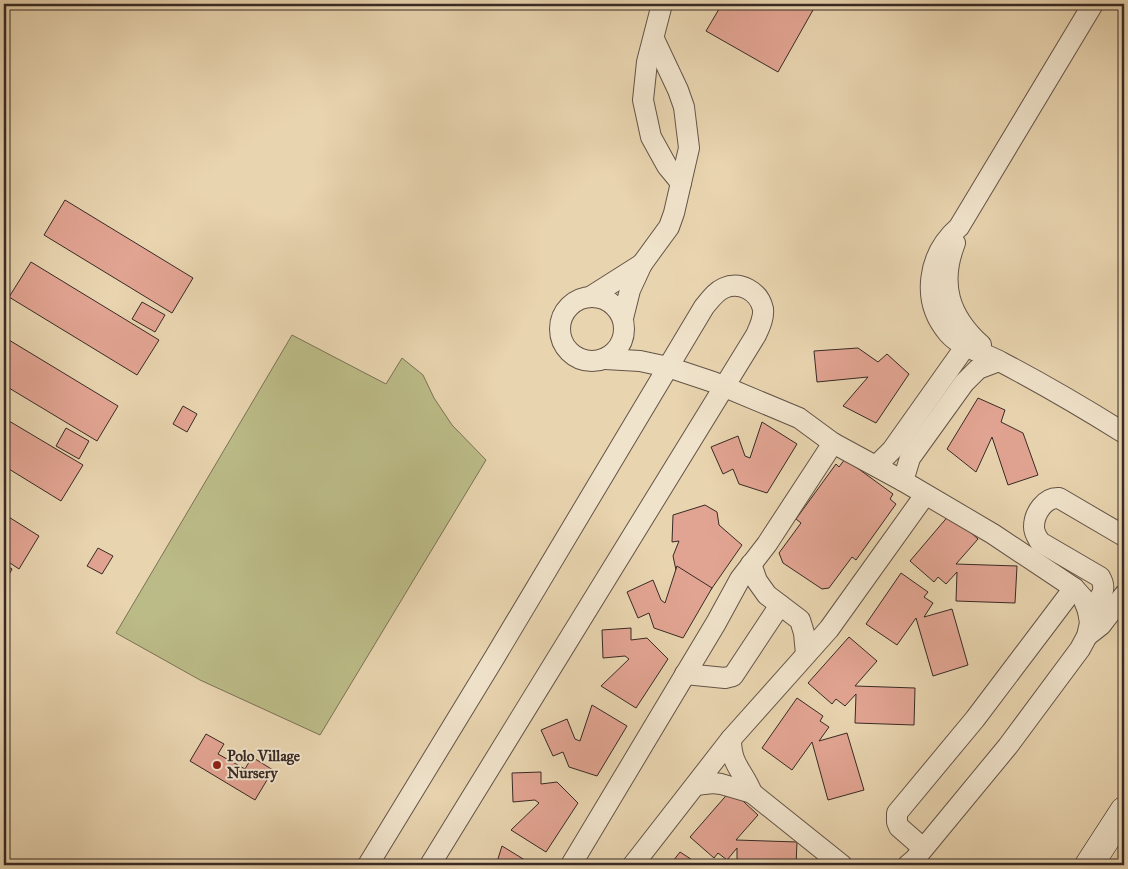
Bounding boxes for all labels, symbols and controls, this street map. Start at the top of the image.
place label: Polo Village Nursery [227,747,301,783]
marker: Polo Village Nursery [211,759,223,771]

